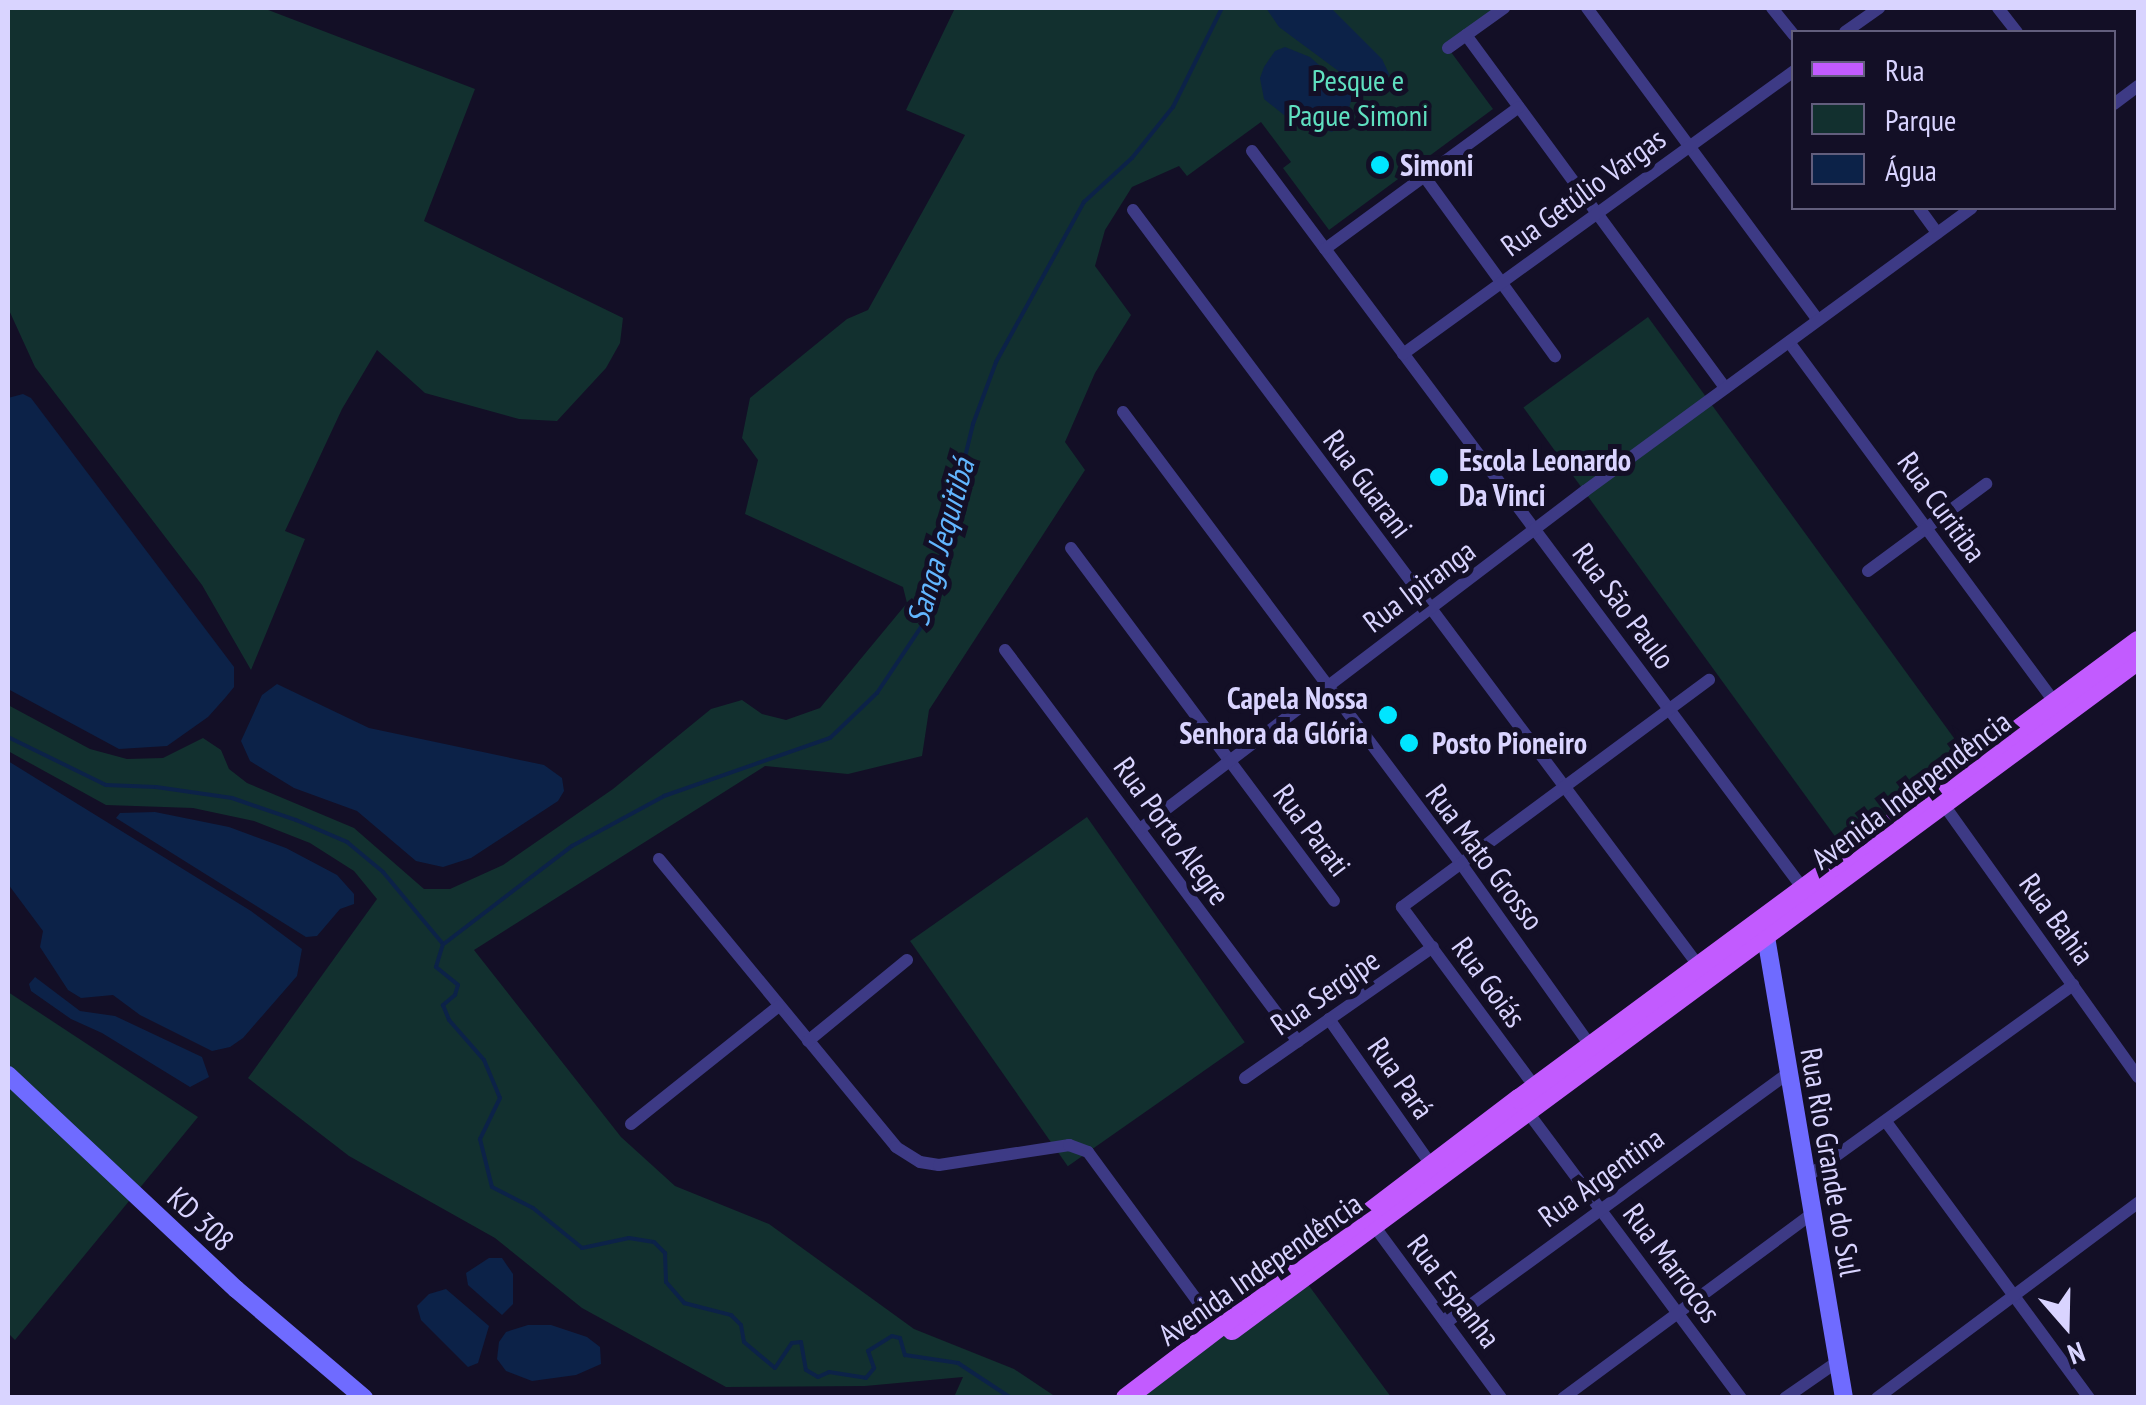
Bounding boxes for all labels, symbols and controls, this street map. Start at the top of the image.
legend [1791,30,2116,210]
text: Rua [1885,50,1924,89]
park label: Pesque e Pague Simoni [1288,62,1428,132]
text: Parque [1885,100,1956,139]
street label: Rua Getúlio Vargas [1494,120,1672,264]
place label: Simoni [1400,147,1473,183]
text: Água [1885,150,1937,189]
marker: Simoni [1369,154,1391,176]
street label: Rua Guarani [1316,423,1420,545]
place label: Escola Leonardo Da Vinci [1459,442,1631,512]
street label: Rua Curitiba [1890,445,1994,569]
water label: Sanga Jequitibá [898,454,982,630]
marker: Escola Leonardo Da Vinci [1428,466,1450,488]
street label: Rua Ipiranga [1356,532,1482,640]
street label: Rua São Paulo [1565,536,1683,676]
place label: Capela Nossa Senhora da Glória [1179,680,1368,750]
street label: Avenida Independência [1804,703,2018,877]
marker: Capela Nossa Senhora da Glória [1377,704,1399,726]
place label: Posto Pioneiro [1432,725,1587,761]
marker: Posto Pioneiro [1396,730,1422,756]
street label: Rua Porto Alegre [1106,750,1238,912]
street label: Rua Parati [1266,777,1358,883]
street label: Rua Mato Grosso [1418,777,1552,937]
street label: Rua Bahia [2012,867,2102,971]
street label: Rua Goiás [1444,930,1534,1034]
street label: Rua Sergipe [1264,942,1386,1042]
street label: Rua Pará [1360,1031,1442,1125]
street label: Rua Rio Grande do Sul [1793,1045,1869,1279]
street label: Rua Argentina [1531,1119,1671,1235]
street label: KD 308 [160,1179,242,1259]
street label: Avenida Independência [1151,1185,1369,1353]
street label: Rua Marrocos [1616,1196,1728,1330]
street label: Rua Espanha [1400,1227,1508,1355]
north arrow [2016,1275,2116,1375]
text: N [2063,1334,2090,1374]

